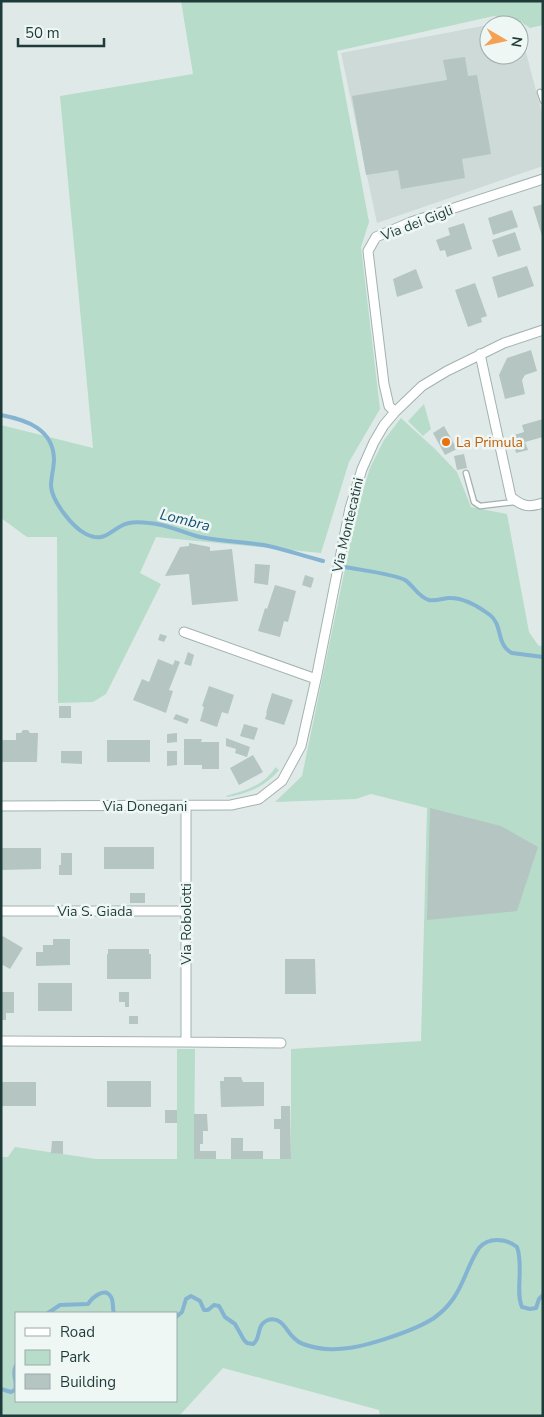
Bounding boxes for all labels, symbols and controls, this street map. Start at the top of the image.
scale bar [18,15,104,47]
north arrow [479,15,529,65]
text: 50 m [25,23,60,43]
text: N [506,35,527,49]
street label: Via dei Gigli [377,201,456,246]
place label: La Primula [456,433,523,452]
marker: La Primula [440,436,452,448]
street label: Via Montecatini [328,476,368,575]
water label: Lombra [158,504,212,536]
street label: Via Donegani [102,797,187,816]
street label: Via Robolotti [177,883,196,966]
street label: Via S. Giada [56,902,133,921]
legend [15,1312,178,1402]
text: Road [60,1322,95,1342]
text: Park [60,1347,90,1367]
text: Building [60,1372,116,1392]

